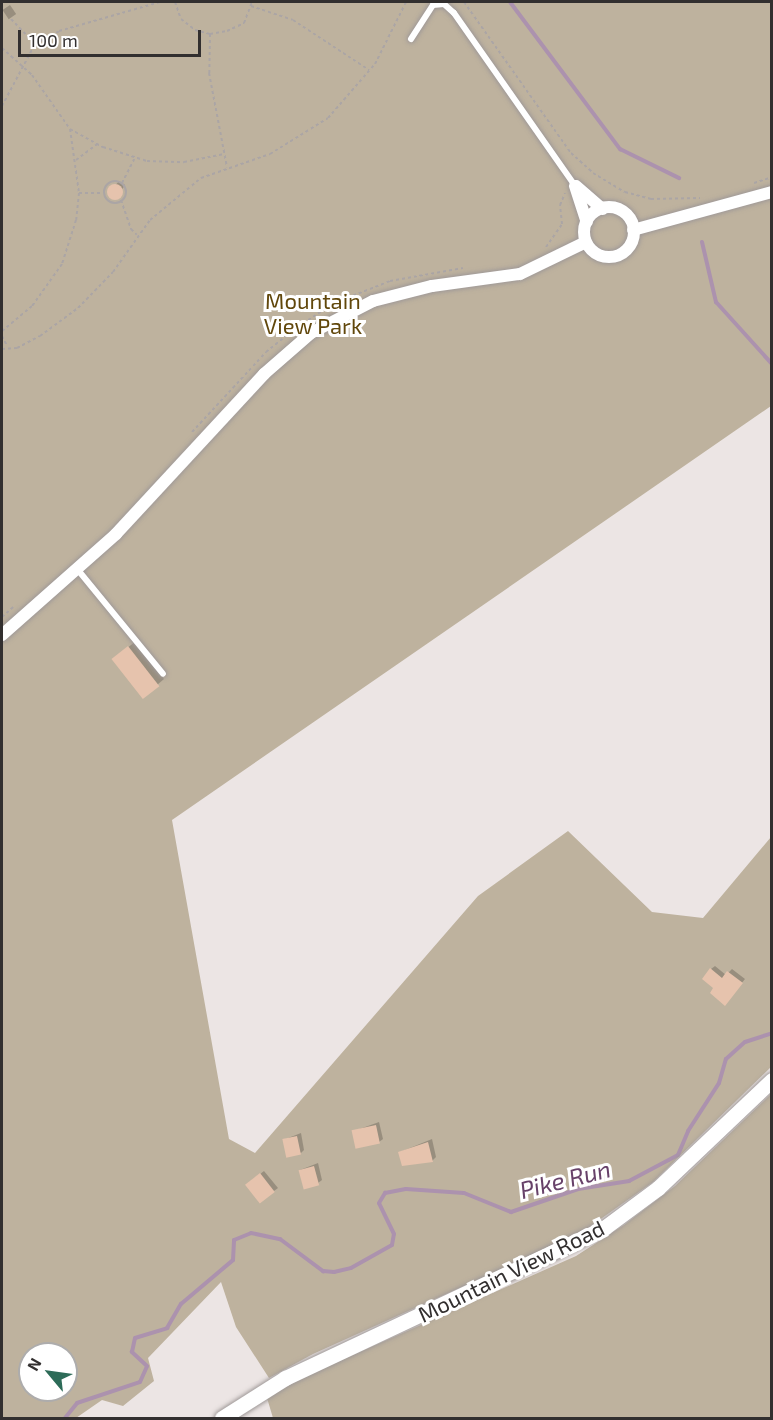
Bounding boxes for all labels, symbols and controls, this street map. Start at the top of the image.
scale bar [21,18,204,56]
text: 100 m [29,29,78,51]
park label: Mountain View Park [264,287,362,338]
water label: Pike Run [516,1154,614,1204]
street label: Mountain View Road [413,1214,609,1328]
north arrow [18,1342,78,1402]
text: N [22,1354,45,1374]

